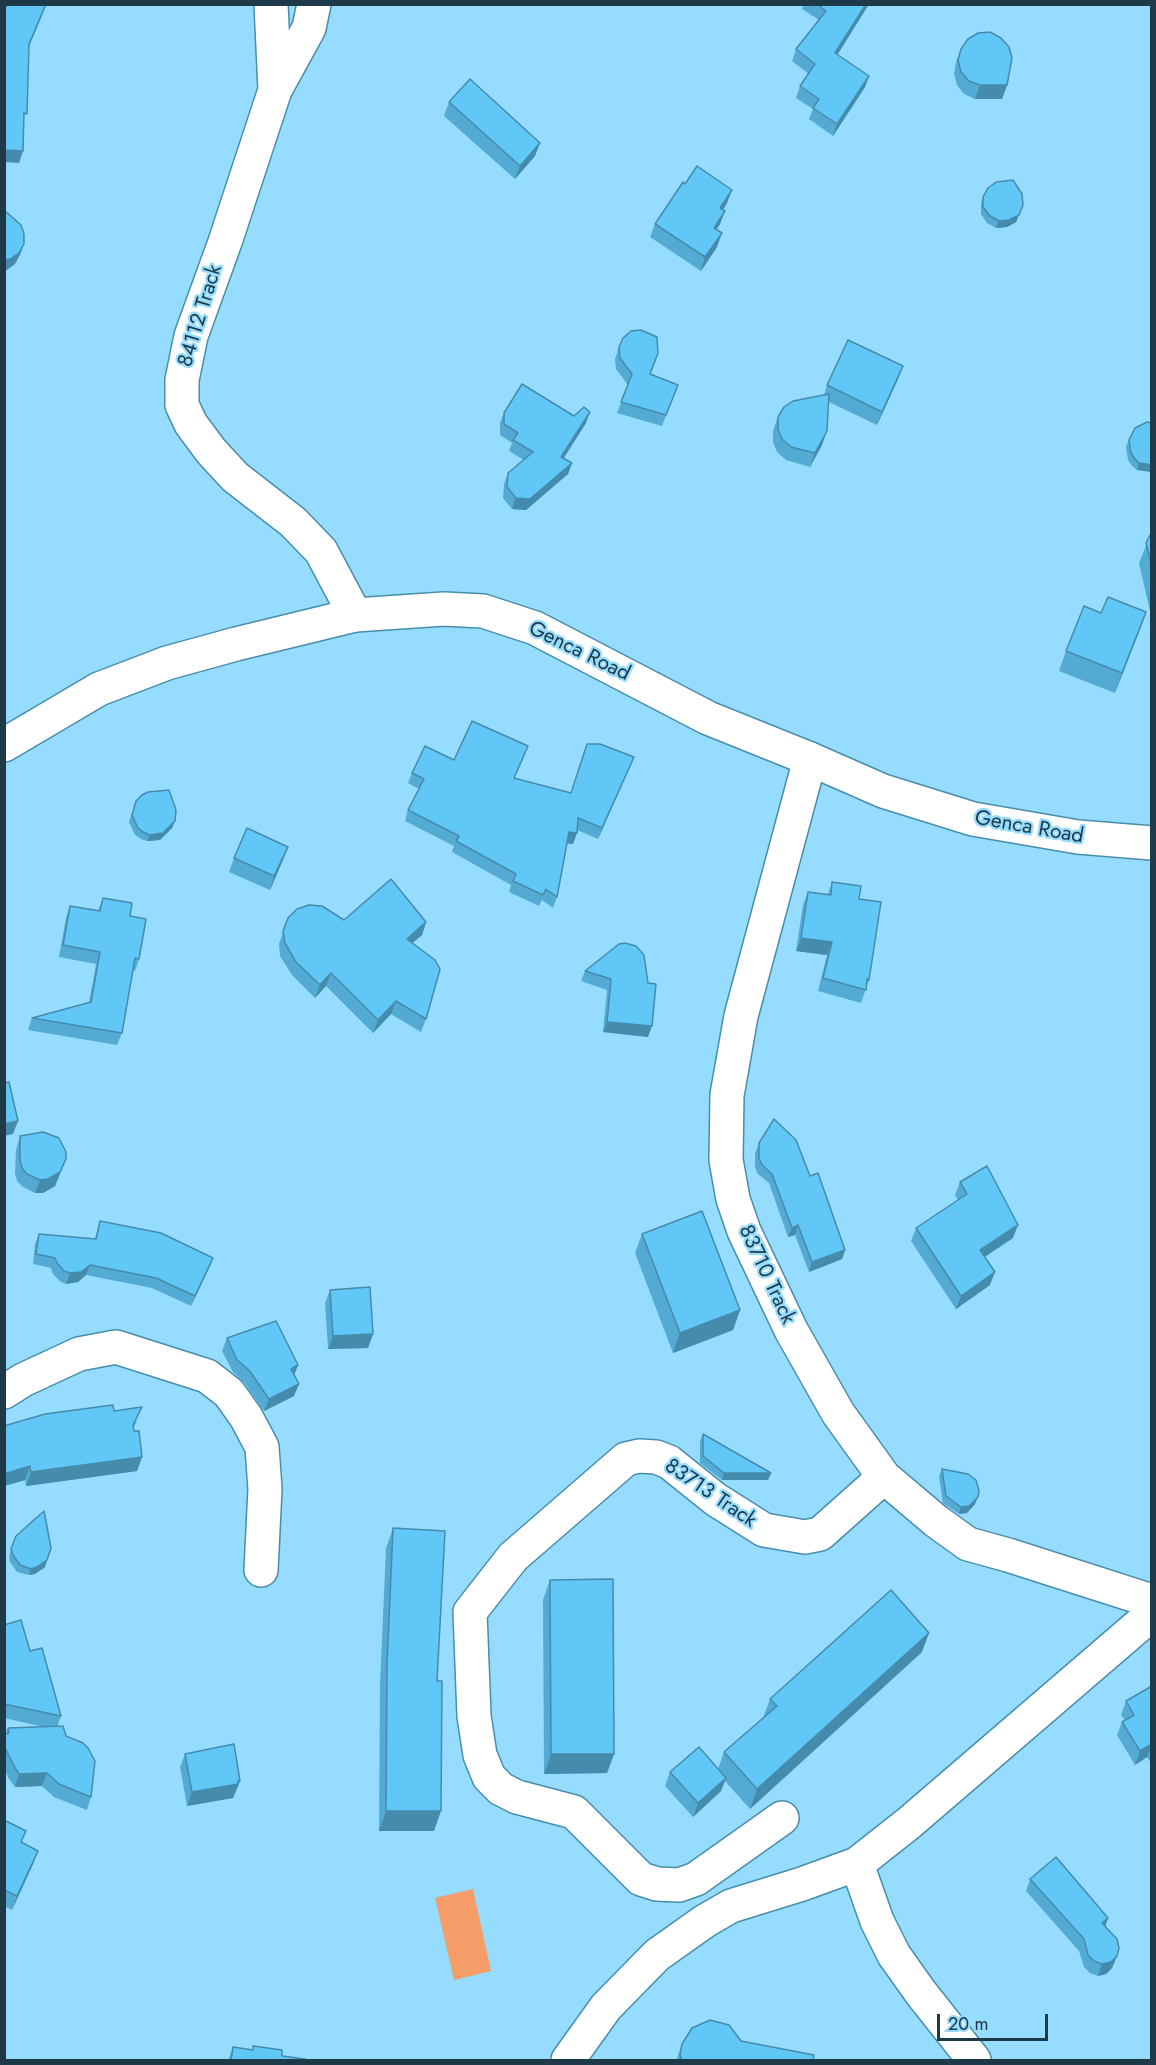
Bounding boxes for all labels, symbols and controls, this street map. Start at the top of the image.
street label: 84112 Track [174,262,228,370]
street label: Genca Road [524,617,634,687]
street label: Genca Road [973,806,1085,850]
street label: 83710 Track [732,1221,800,1329]
street label: 83713 Track [659,1454,761,1534]
scale bar [940,2002,1051,2040]
text: 20 m [948,2011,988,2037]

